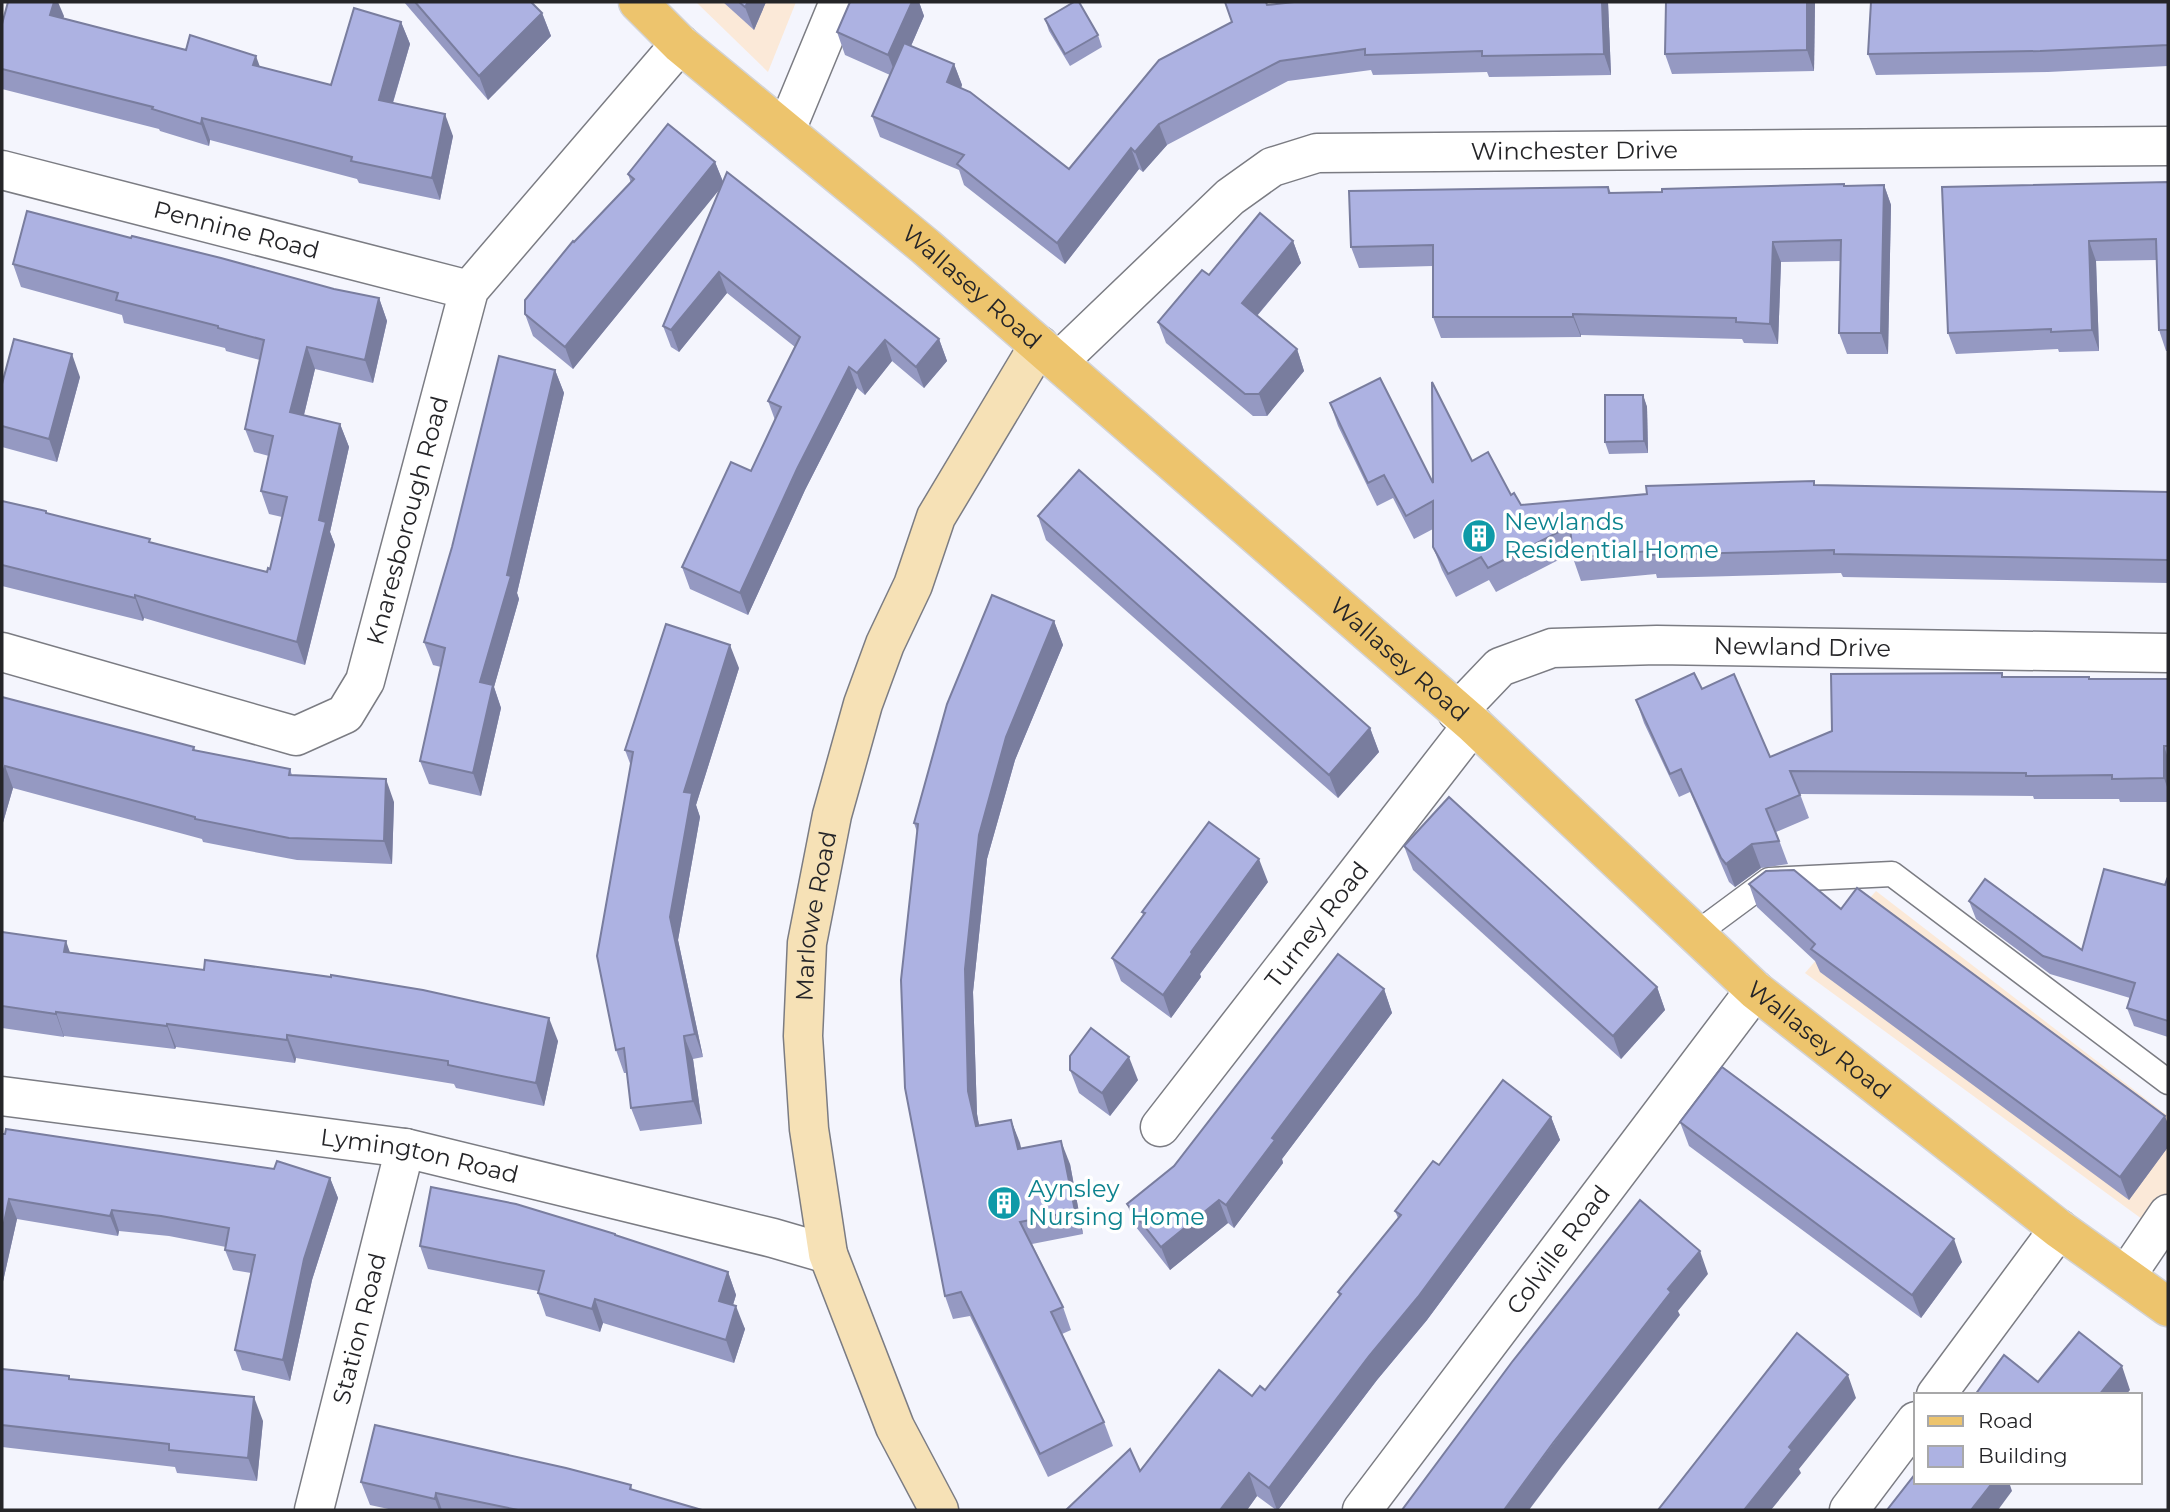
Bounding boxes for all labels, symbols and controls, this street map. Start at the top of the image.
street label: Winchester Drive [1471,135,1678,166]
street label: Pennine Road [150,195,323,265]
street label: Wallasey Road [896,218,1047,355]
street label: Knaresborough Road [360,393,454,648]
place label: Newlands Residential Home [1504,507,1719,564]
building icon: Newlands Residential Home [1460,517,1498,555]
street label: Wallasey Road [1324,591,1475,728]
street label: Newland Drive [1714,631,1891,663]
street label: Marlowe Road [790,828,843,1002]
street label: Turney Road [1259,856,1375,993]
street label: Wallasey Road [1742,974,1897,1105]
street label: Lymington Road [319,1122,522,1189]
place label: Aynsley Nursing Home [1028,1174,1205,1231]
street label: Colville Road [1500,1179,1616,1320]
building icon: Aynsley Nursing Home [985,1184,1023,1222]
street label: Station Road [326,1250,392,1407]
legend [1914,1393,2142,1484]
text: Road [1978,1408,2033,1433]
text: Building [1978,1443,2068,1468]

